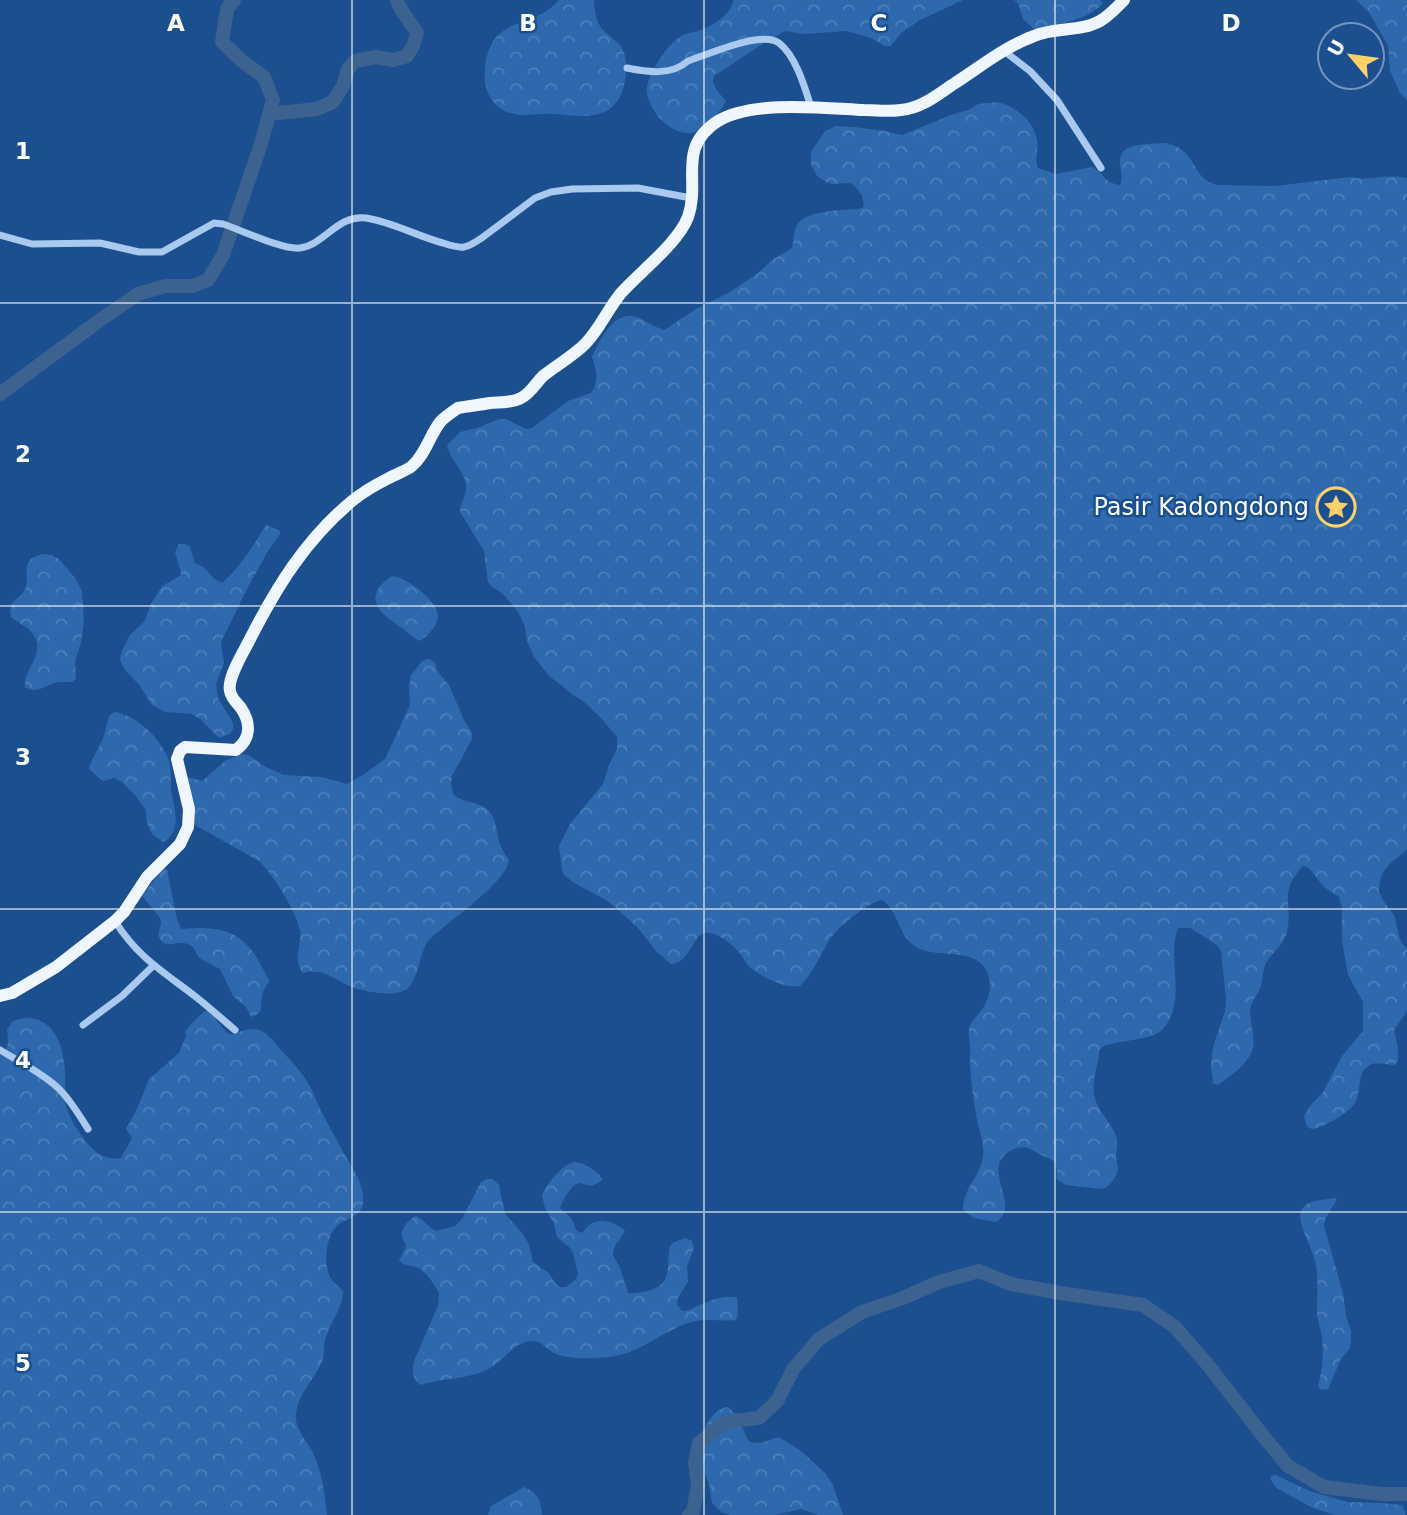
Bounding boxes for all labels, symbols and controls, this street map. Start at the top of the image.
text: A [167,10,185,36]
text: B [519,10,537,36]
text: C [871,10,887,36]
text: D [1221,10,1241,36]
north arrow [1316,21,1386,91]
text: U [1323,36,1349,60]
text: 1 [15,138,31,164]
text: 2 [15,441,31,467]
place icon: Pasir Kadongdong [1315,486,1357,528]
place label: Pasir Kadongdong [1093,493,1309,521]
text: 3 [15,744,31,770]
text: 4 [15,1047,31,1073]
text: 5 [15,1350,31,1376]

